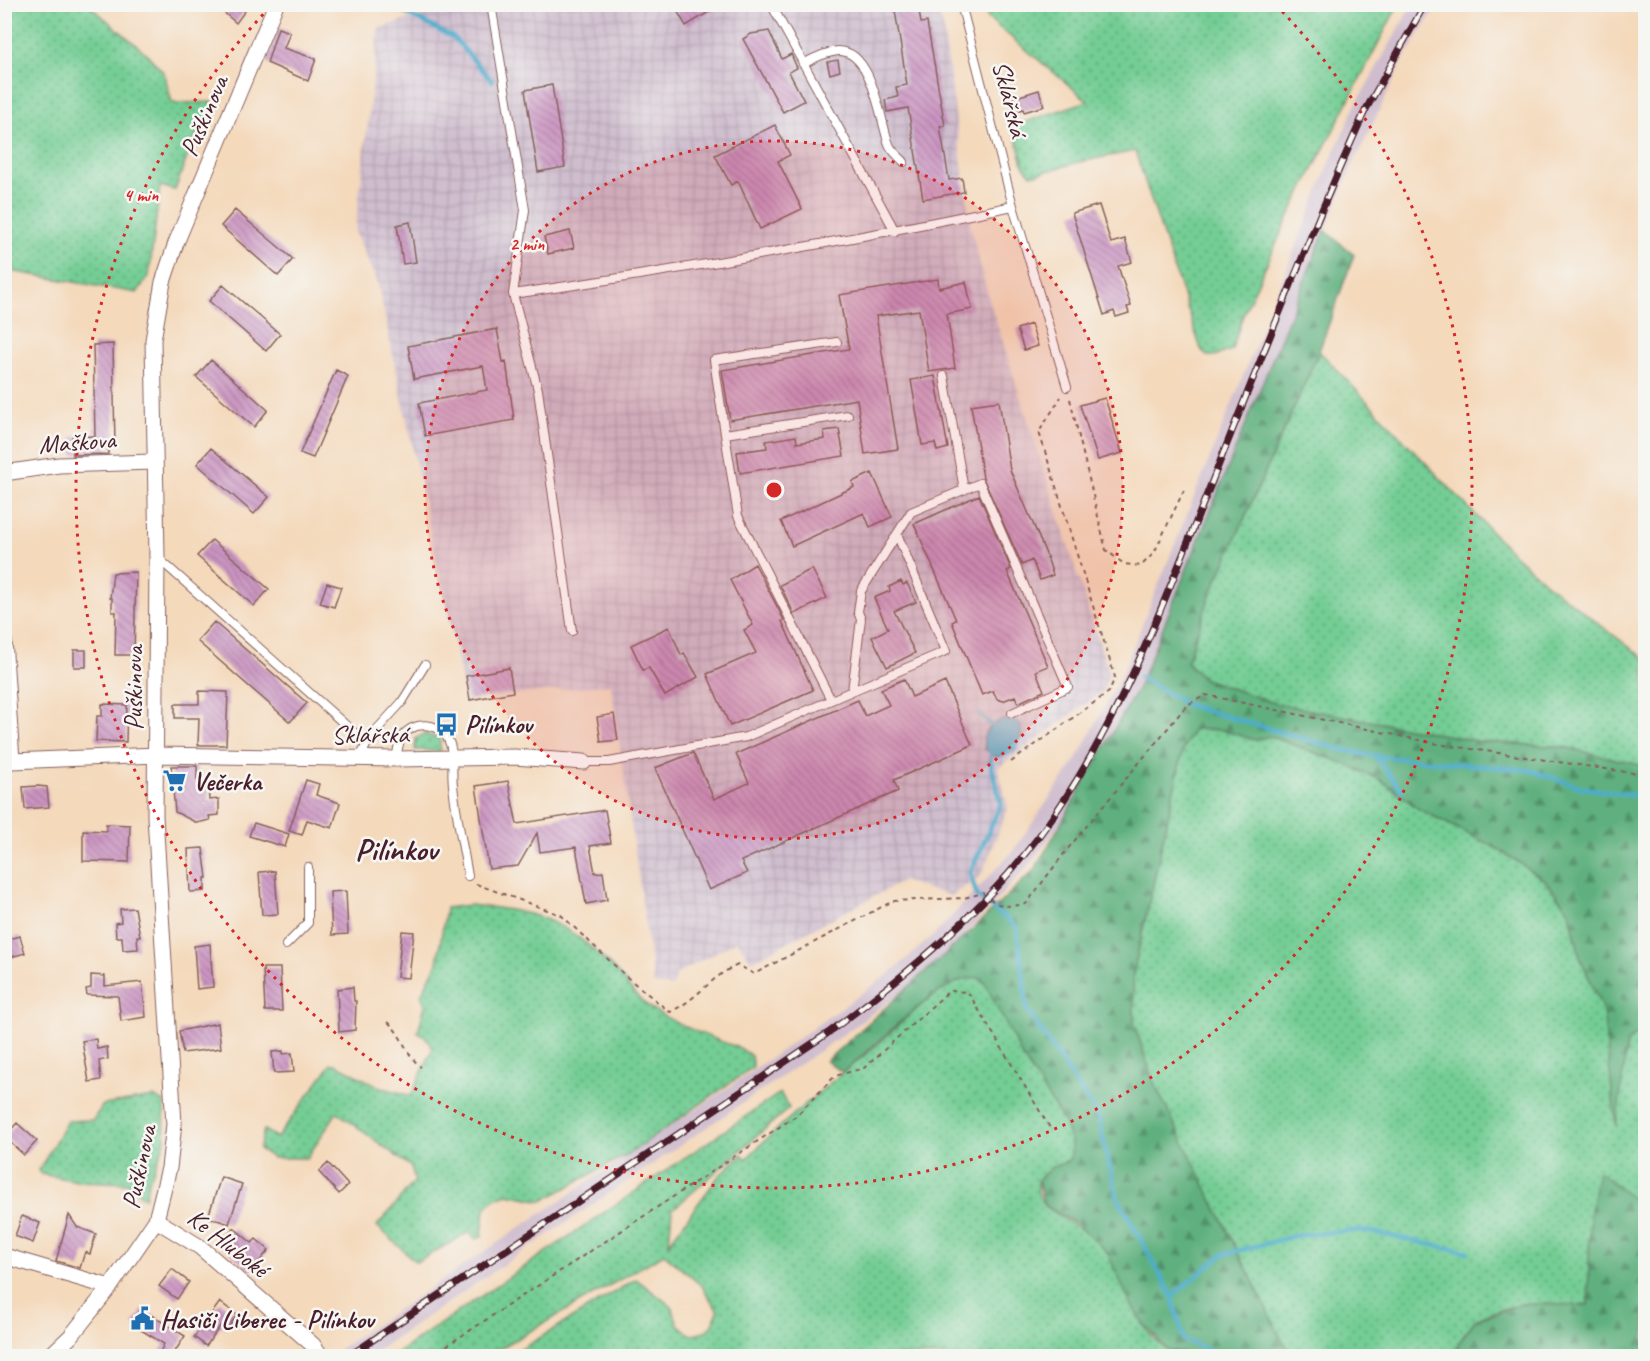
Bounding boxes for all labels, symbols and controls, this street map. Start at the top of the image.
street label: Sklářská [985,58,1036,143]
street label: Puškinova [172,68,237,161]
text: 4 min [124,184,159,206]
text: 2 min [510,233,545,255]
street label: Maškova [37,423,118,461]
centre of rings [764,480,784,500]
street label: Puškinova [117,643,150,730]
place label: Pilínkov [465,708,534,741]
bus stop icon: Pilínkov [434,711,460,737]
street label: Sklářská [331,718,411,751]
place label: Večerka [193,765,264,798]
supermarket icon: Večerka [162,768,188,794]
district label: Pilínkov [355,829,440,870]
street label: Puškinova [114,1120,164,1212]
street label: Ke Hluboké [181,1201,278,1287]
place label: Hasiči Liberec - Pilínkov [160,1303,376,1336]
public building icon: Hasiči Liberec - Pilínkov [129,1306,155,1332]

